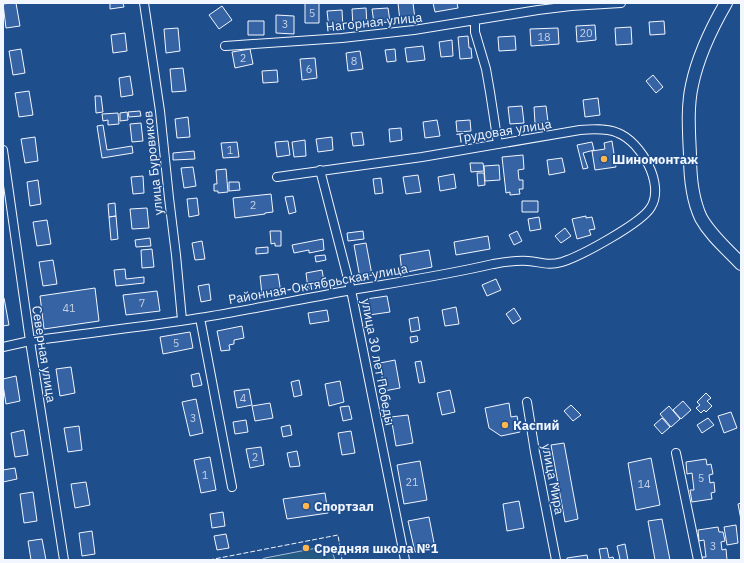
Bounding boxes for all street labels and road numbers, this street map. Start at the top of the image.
street label: Нагорная улица [325,8,423,36]
street label: улица Буровиков [139,110,167,216]
street label: Трудовая улица [455,115,553,147]
street label: Районная-Октябрьская улица [227,260,409,308]
street label: улица 30 лет Победы [357,297,399,427]
street label: Северная улица [28,304,60,404]
street label: улица Мира [538,442,568,516]

